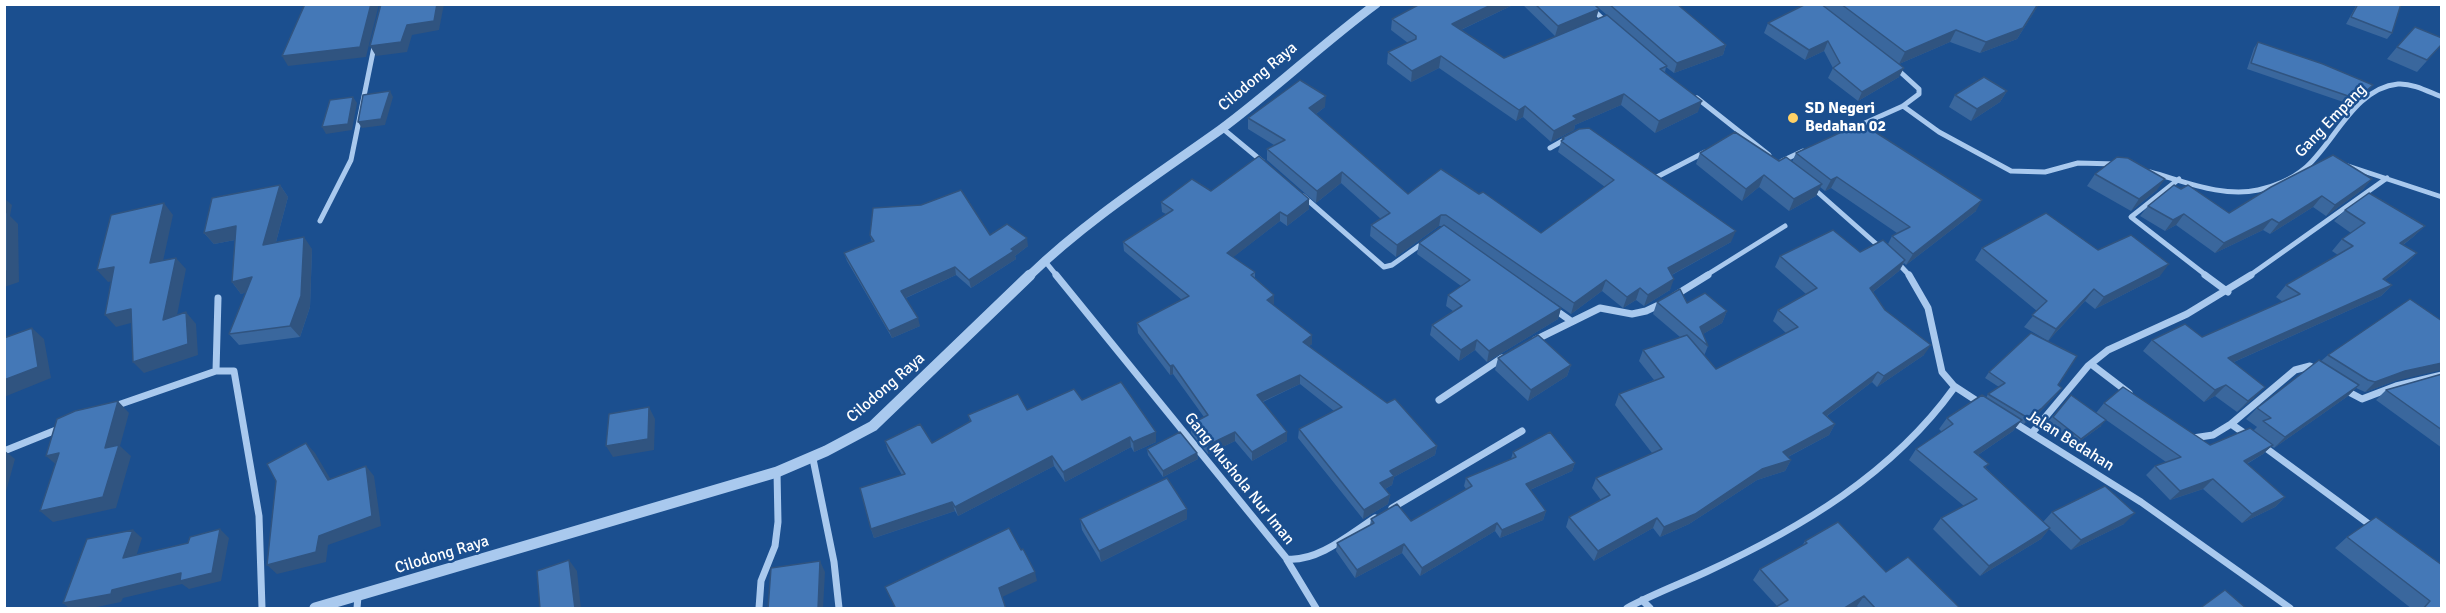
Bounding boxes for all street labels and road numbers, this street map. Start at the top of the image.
street label: Cilodong Raya [1215,38,1301,116]
street label: Gang Empang [2291,80,2371,162]
street label: Cilodong Raya [843,349,929,427]
street label: Jalan Bedahan [2023,406,2117,476]
street label: Gang Mushola Nur Iman [1180,409,1298,549]
street label: Cilodong Raya [393,532,491,578]

